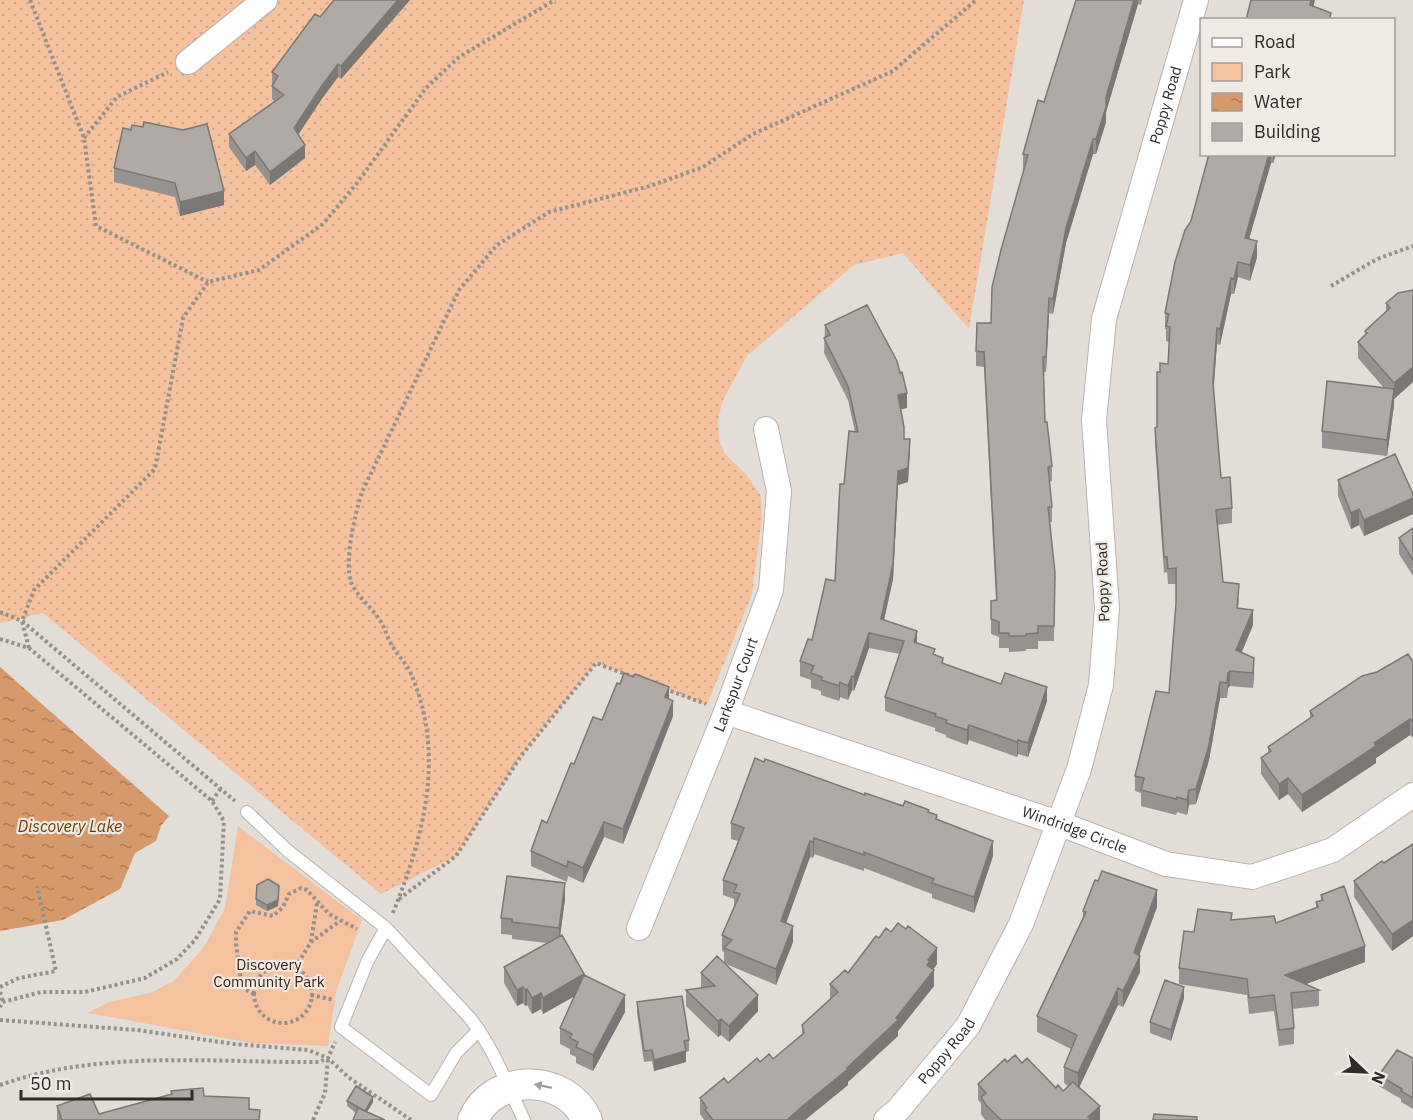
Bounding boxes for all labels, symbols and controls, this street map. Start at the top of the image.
legend [1200,18,1395,156]
text: Road [1254,30,1295,53]
text: Park [1254,60,1291,83]
street label: Poppy Road [1145,64,1185,146]
text: Water [1254,90,1303,113]
text: Building [1254,120,1321,143]
street label: Poppy Road [1092,542,1113,622]
street label: Larkspur Court [709,635,762,734]
street label: Windridge Circle [1020,802,1130,857]
water label: Discovery Lake [18,816,122,836]
park label: Discovery Community Park [213,955,325,991]
street label: Poppy Road [914,1015,979,1088]
north arrow [1335,1042,1395,1102]
scale bar [21,1063,192,1101]
text: N [1367,1069,1390,1087]
text: 50 m [30,1072,72,1095]
one-way arrow [533,1081,552,1090]

